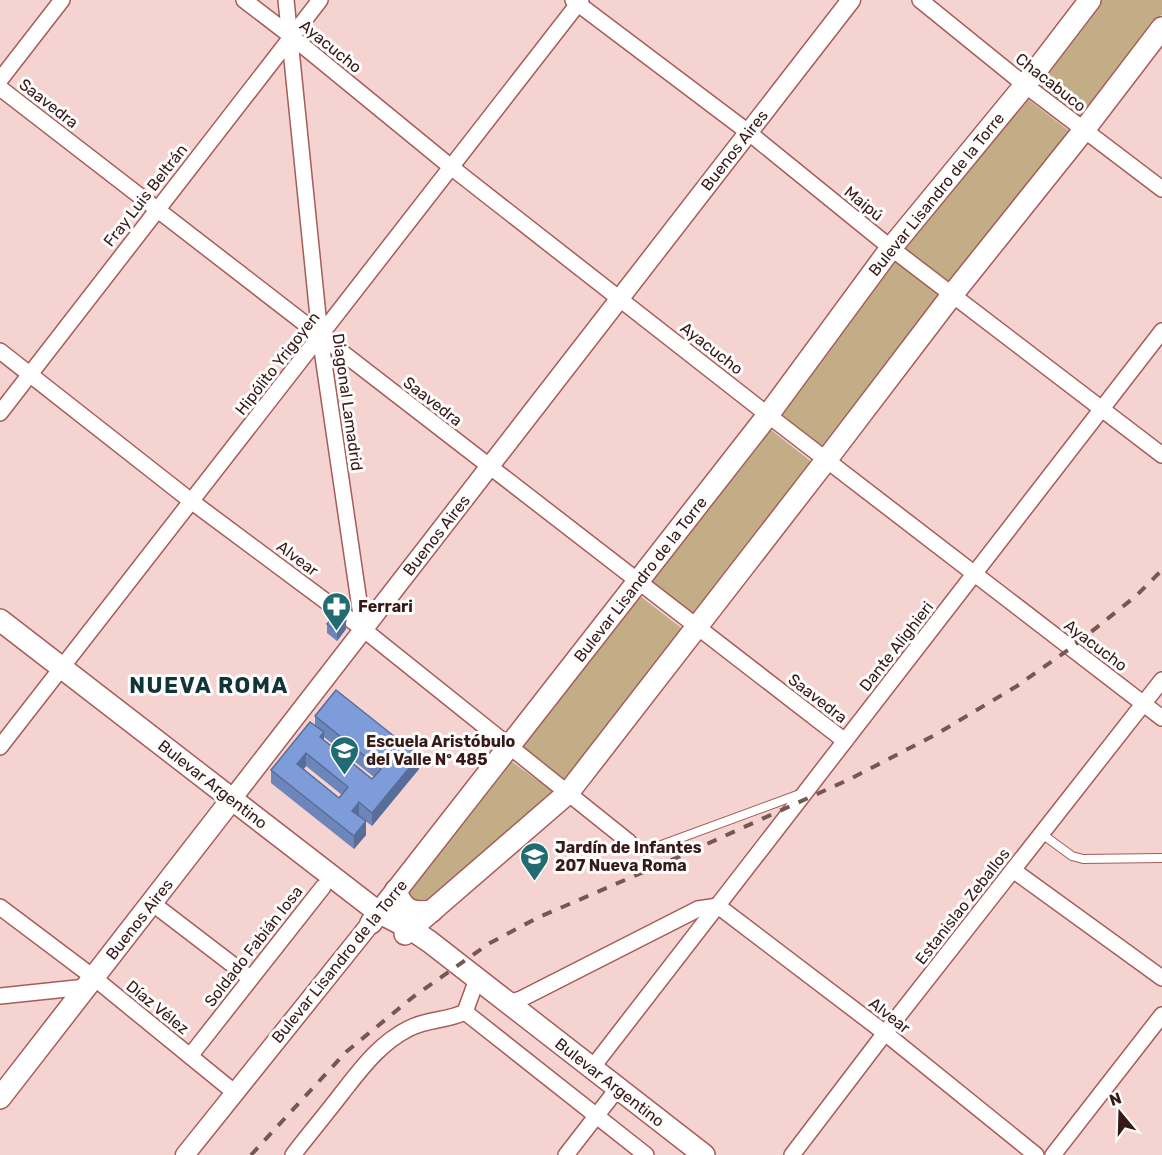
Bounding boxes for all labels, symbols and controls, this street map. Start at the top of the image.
street label: Ayacucho [296,16,365,77]
street label: Chacabuco [1012,49,1090,116]
street label: Saavedra [16,75,82,132]
street label: Buenos Aires [697,106,772,195]
street label: Bulevar Lisandro de la Torre [865,109,1008,280]
street label: Fray Luis Beltrán [100,140,191,250]
street label: Maipú [840,182,887,225]
street label: Hipólito Yrigoyen [231,308,324,419]
street label: Ayacucho [677,318,747,379]
street label: Diagonal Lamadrid [328,332,367,472]
street label: Saavedra [400,373,466,430]
street label: Buenos Aires [399,491,474,580]
street label: Bulevar Lisandro de la Torre [570,493,711,666]
street label: Alvear [273,537,322,580]
pharmacy icon: Ferrari [321,590,353,632]
place label: Ferrari [358,597,413,616]
street label: Dante Alighieri [855,598,937,695]
street label: Ayacucho [1061,616,1131,675]
street label: Saavedra [785,670,851,727]
district label: NUEVA ROMA [129,672,289,699]
place label: Escuela Aristóbulo del Valle Nº 485 [366,732,516,769]
school or university icon: Escuela Aristóbulo del Valle Nº 485 [329,734,361,776]
street label: Bulevar Argentino [154,736,271,833]
place label: Jardín de Infantes 207 Nueva Roma [555,838,702,875]
school or university icon: Jardín de Infantes 207 Nueva Roma [518,840,550,882]
street label: Estanislao Zeballos [911,844,1014,968]
street label: Buenos Aires [102,875,177,964]
street label: Bulevar Lisandro de la Torre [268,876,411,1047]
street label: Soldado Fabián Iosa [200,882,306,1011]
street label: Díaz Vélez [123,976,193,1038]
street label: Alvear [865,993,914,1037]
street label: Bulevar Argentino [551,1034,668,1131]
north arrow [1090,1083,1150,1143]
text: N [1107,1088,1124,1110]

